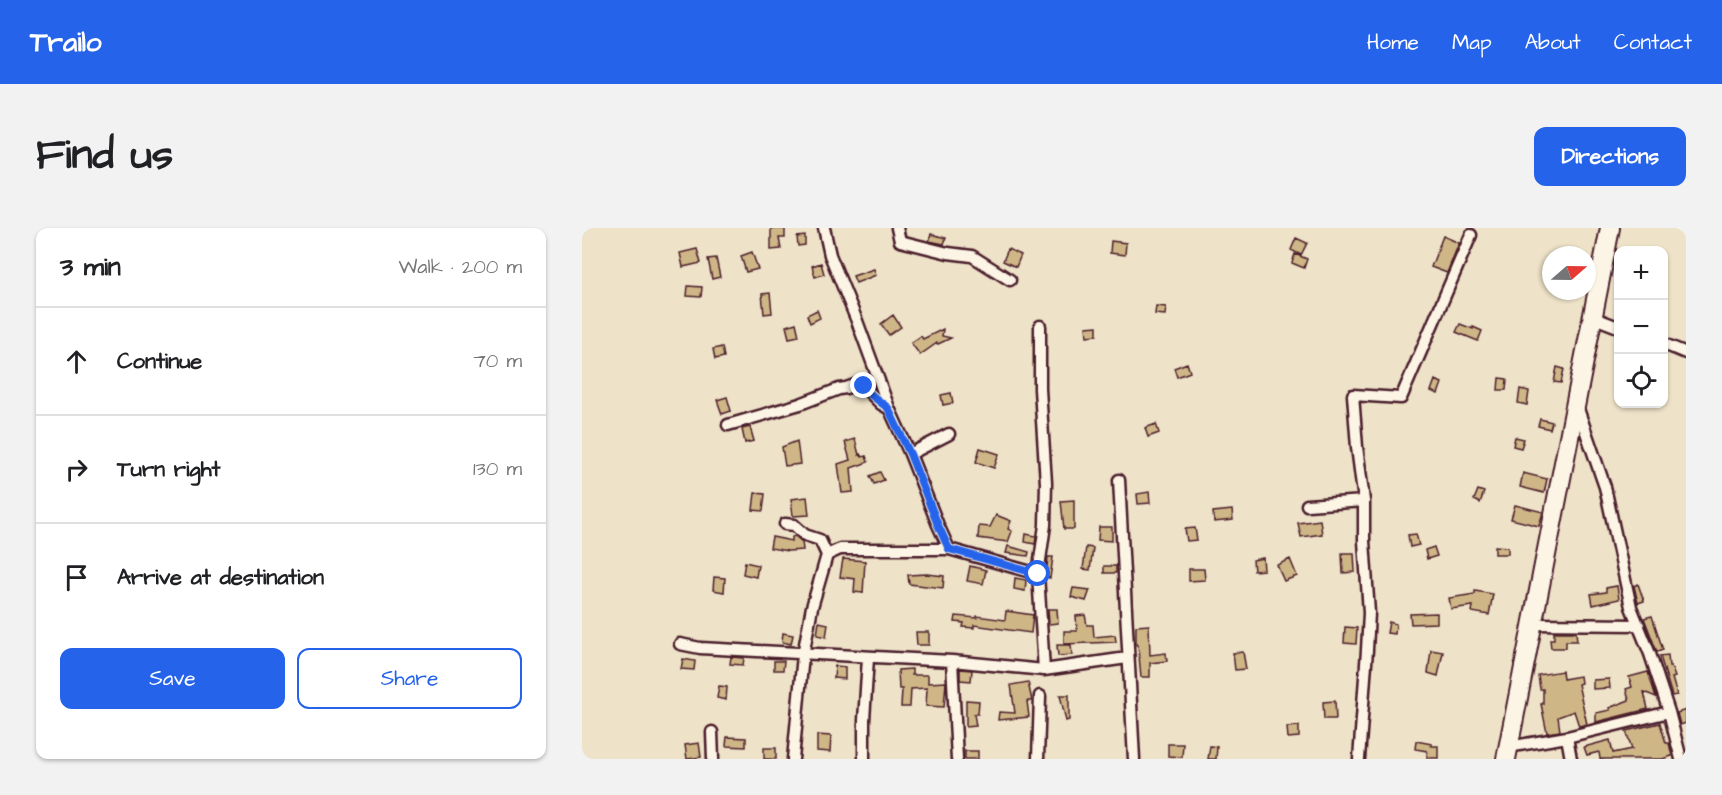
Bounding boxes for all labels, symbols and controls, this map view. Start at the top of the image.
text: Trailo [30,23,102,62]
text: Home [1367,28,1419,57]
text: Map [1452,28,1492,57]
text: About [1525,28,1581,57]
text: Contact [1614,28,1692,57]
text: Find us [36,127,173,185]
button: Directions [1534,127,1686,186]
north arrow [1542,246,1596,300]
map controls [1614,246,1668,408]
button: + [1614,246,1668,300]
text: 3 min [60,249,121,285]
text: Walk · 200 m [399,253,522,281]
button: − [1614,300,1668,354]
icon: ahead [60,345,93,378]
text: Continue [117,346,202,377]
text: 70 m [474,347,522,375]
button: locate [1614,354,1668,408]
route end [850,372,876,398]
icon: right [60,453,93,486]
text: Turn right [117,454,220,485]
text: 130 m [473,455,522,483]
route start [1024,560,1050,586]
icon: arrive [60,561,93,594]
text: Arrive at destination [117,562,324,593]
button: Save [60,648,285,709]
button: Share [297,648,522,709]

